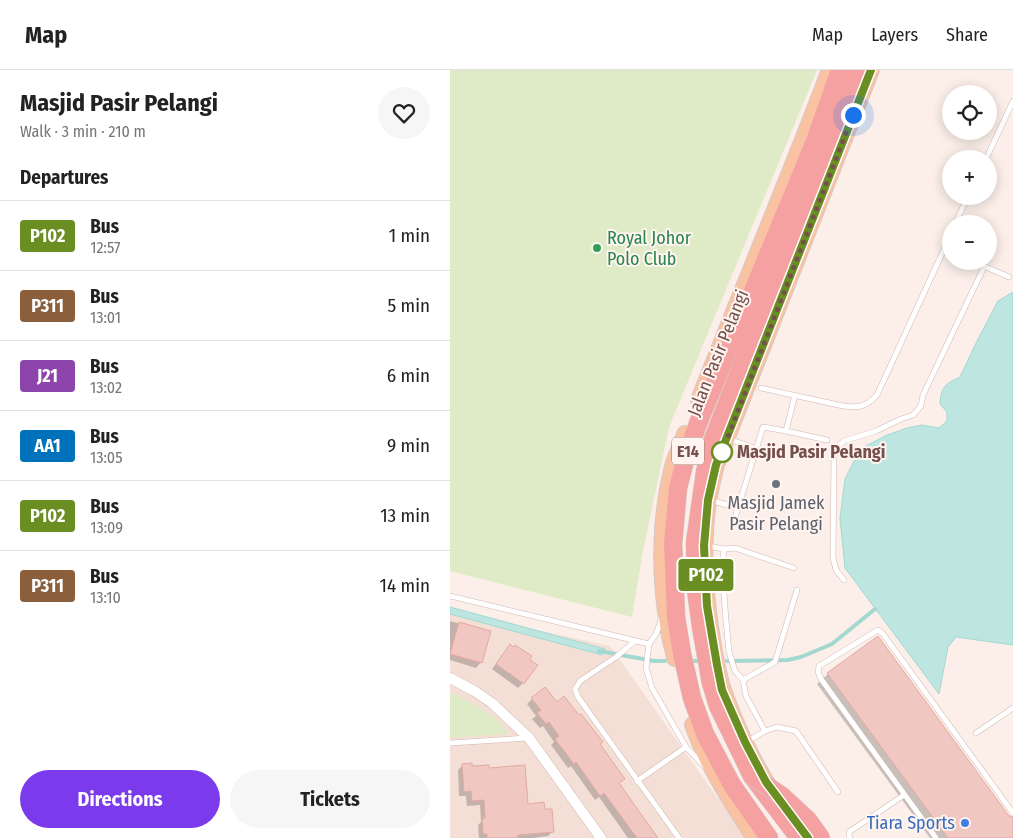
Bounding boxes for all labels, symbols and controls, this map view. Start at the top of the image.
text: Map [25,21,67,49]
text: Map [812,24,843,46]
text: Layers [871,24,918,46]
text: Share [946,24,988,46]
map controls [942,85,997,270]
button: locate [942,85,997,140]
button: heart [378,87,430,139]
text: Masjid Pasir Pelangi [20,89,218,117]
your location [841,103,866,128]
text: Walk · 3 min · 210 m [20,122,146,141]
button: + [942,150,997,205]
text: Departures [20,166,108,189]
text: Bus [90,215,119,238]
button: − [942,215,997,270]
text: 1 min [389,224,430,247]
text: P102 [30,225,65,247]
place label: Royal Johor Polo Club [607,227,692,270]
text: 12:57 [90,238,121,257]
marker: Royal Johor Polo Club [591,242,603,254]
text: Bus [90,285,119,308]
street label: Jalan Pasir Pelangi [683,287,753,419]
text: 5 min [387,294,430,317]
text: P311 [31,295,64,317]
text: 13:01 [90,308,121,327]
text: Bus [90,355,119,378]
text: 6 min [387,364,430,387]
text: J21 [37,365,58,387]
text: 13:02 [90,378,122,397]
text: Bus [90,425,119,448]
text: 9 min [387,434,430,457]
text: AA1 [34,435,61,457]
road number: E14 [672,438,704,464]
marker: Masjid Pasir Pelangi [711,441,733,463]
place label: Masjid Pasir Pelangi [737,441,885,463]
text: 13:05 [90,448,123,467]
marker: Masjid Jamek Pasir Pelangi [770,478,782,490]
place label: Masjid Jamek Pasir Pelangi [728,492,825,535]
text: Bus [90,495,119,518]
text: 13 min [380,504,430,527]
text: P102 [30,505,65,527]
text: 13:09 [90,518,123,537]
line badge: P102 [671,559,741,591]
text: P102 [688,564,724,586]
text: Bus [90,565,119,588]
text: 14 min [380,574,430,597]
text: P311 [31,575,64,597]
text: 13:10 [90,588,121,607]
button: Directions [20,770,220,828]
button: Tickets [230,770,430,828]
place label: Tiara Sports [867,812,955,834]
marker: Tiara Sports [959,817,971,829]

